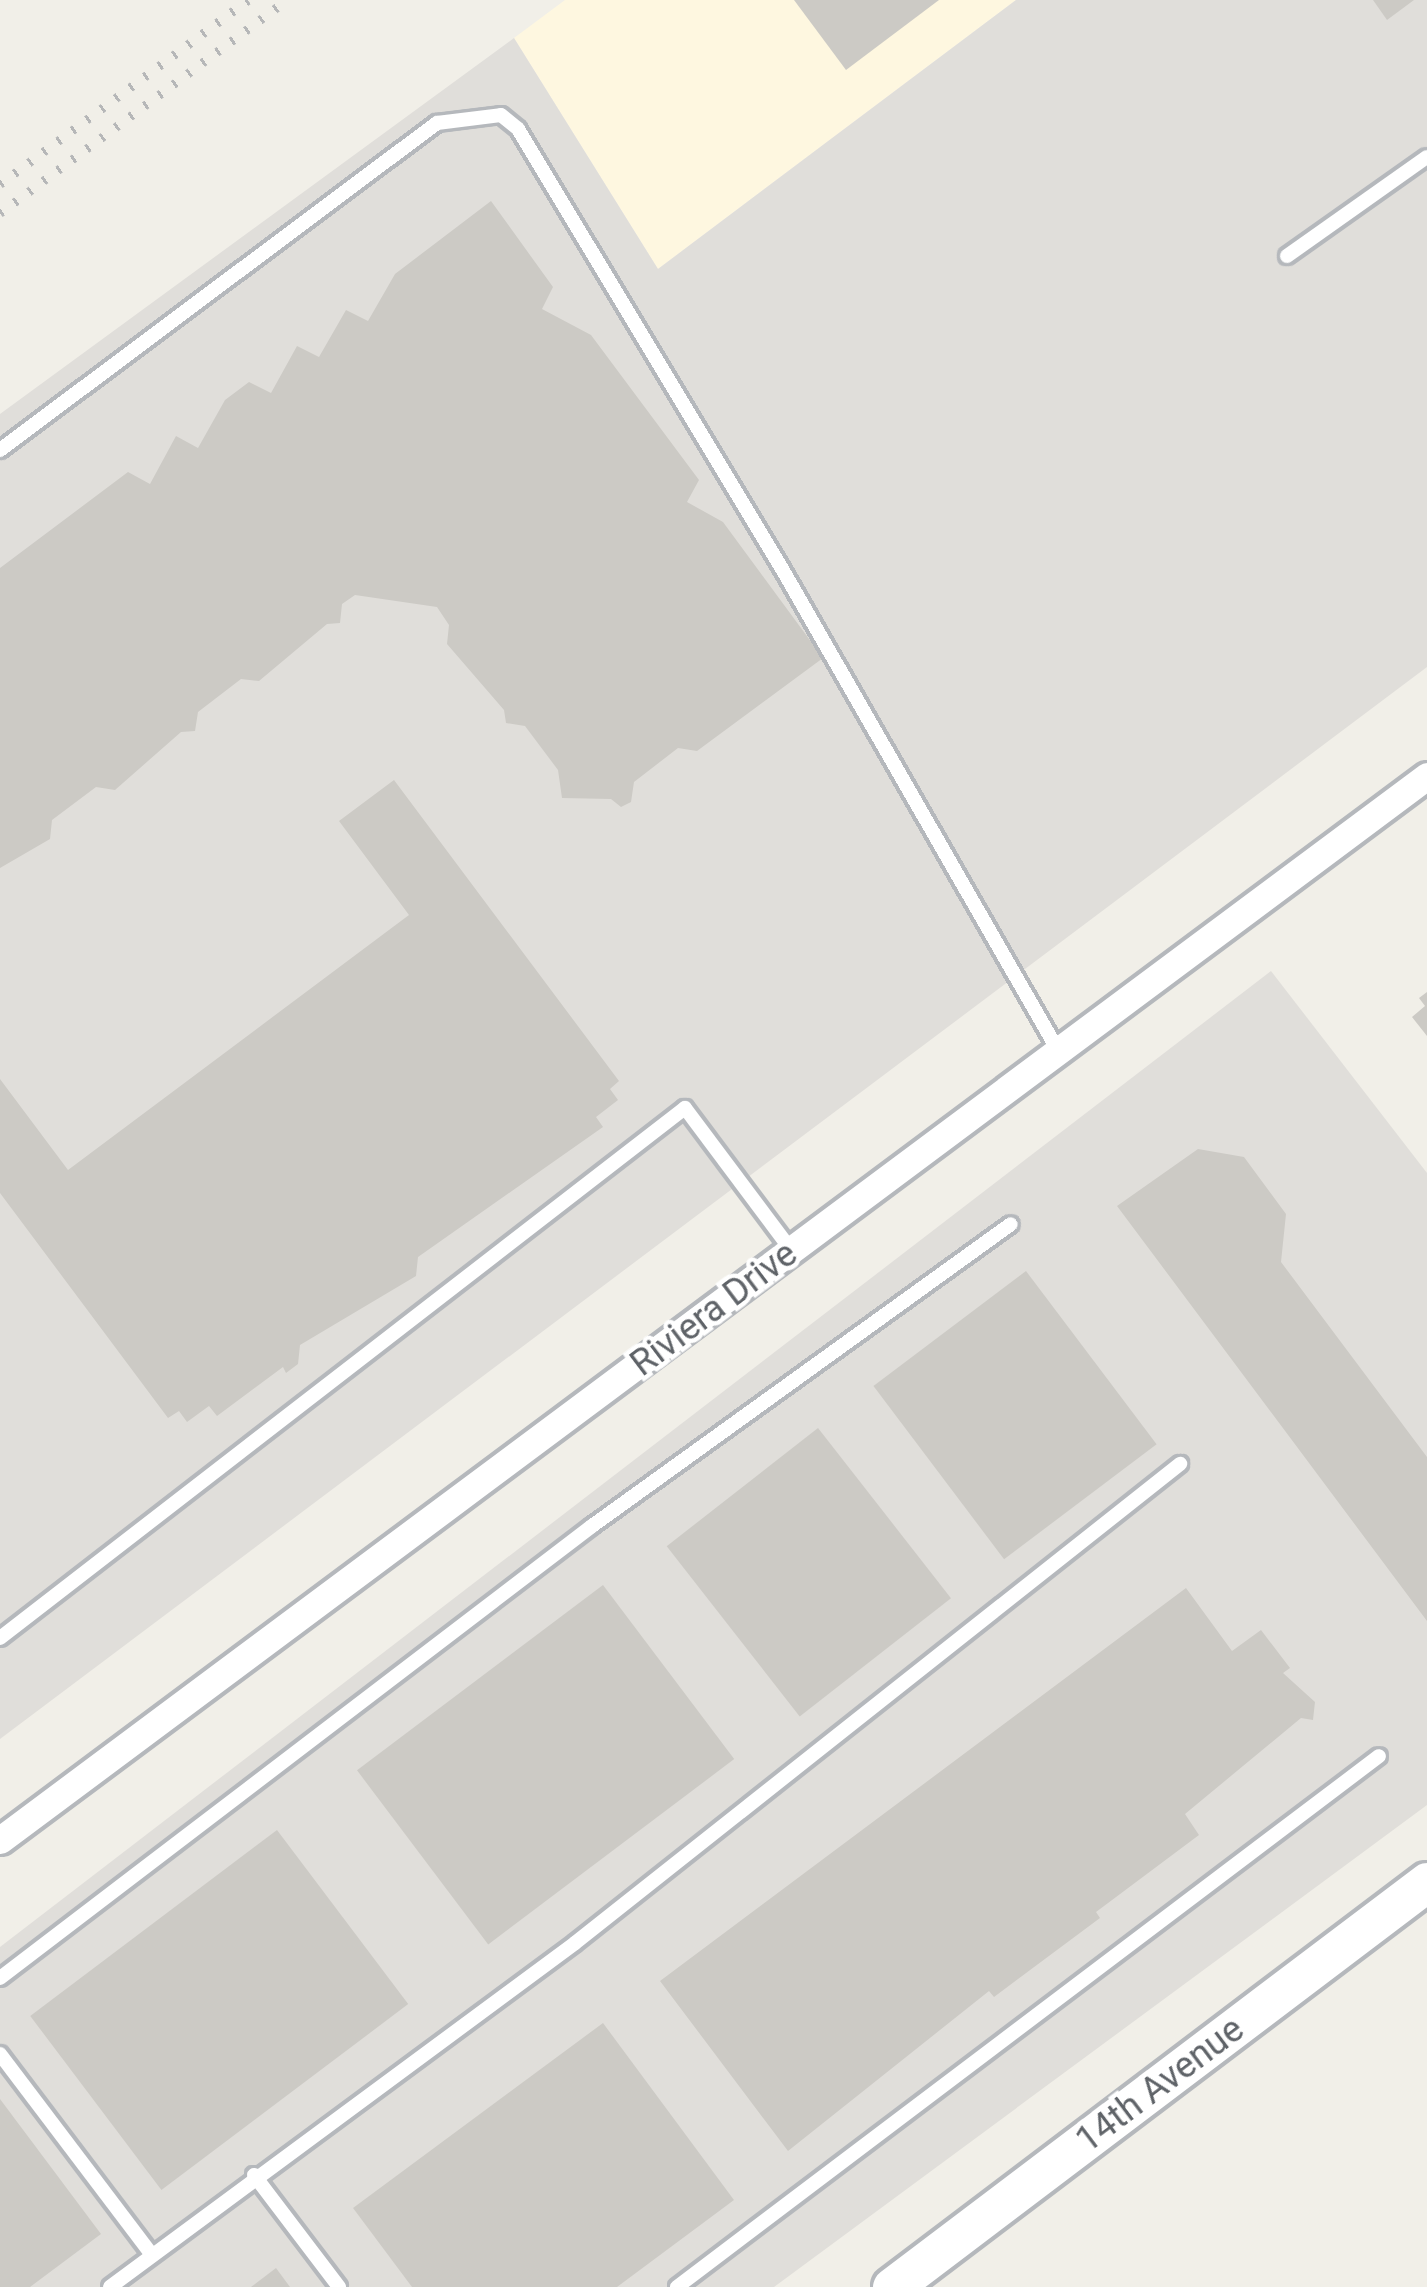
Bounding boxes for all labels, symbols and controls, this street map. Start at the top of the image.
street label: Riviera Drive [622,1232,806,1386]
street label: 14th Avenue [1068,2008,1252,2162]

